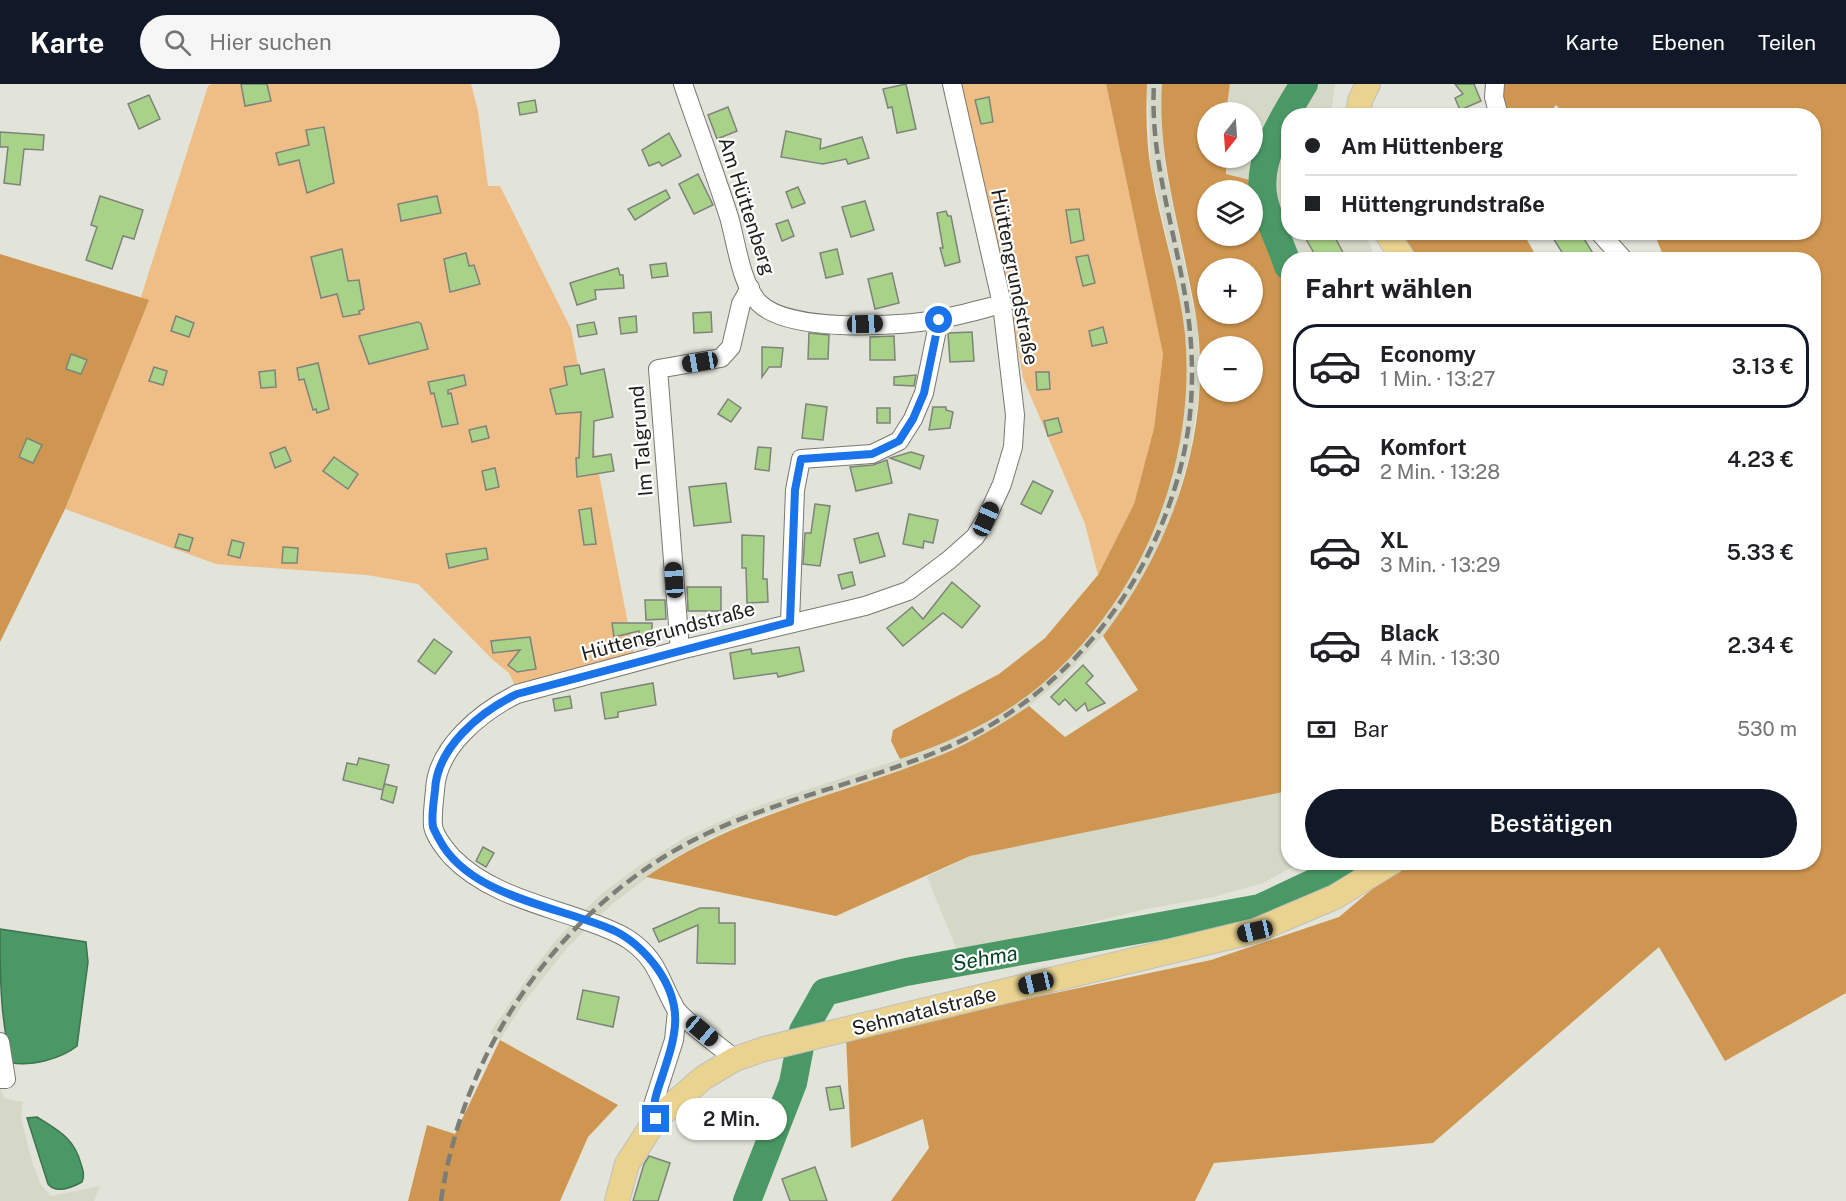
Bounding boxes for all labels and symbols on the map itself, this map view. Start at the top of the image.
north arrow [1197,102,1263,168]
street label: Am Hüttenberg [713,134,781,278]
street label: Hüttengrundstraße [986,187,1044,367]
route start [925,306,952,333]
car [847,314,883,334]
car [681,350,719,374]
street label: Im Talgrund [624,384,658,498]
car [970,499,1002,539]
car [664,561,684,599]
street label: Hüttengrundstraße [578,596,758,666]
car [1235,918,1275,944]
water label: Sehma [951,940,1019,976]
car [1016,970,1056,996]
street label: Sehmatalstraße [849,981,999,1041]
car [682,1013,722,1049]
callout: 2 Min. [677,1098,788,1140]
route end [642,1105,669,1132]

